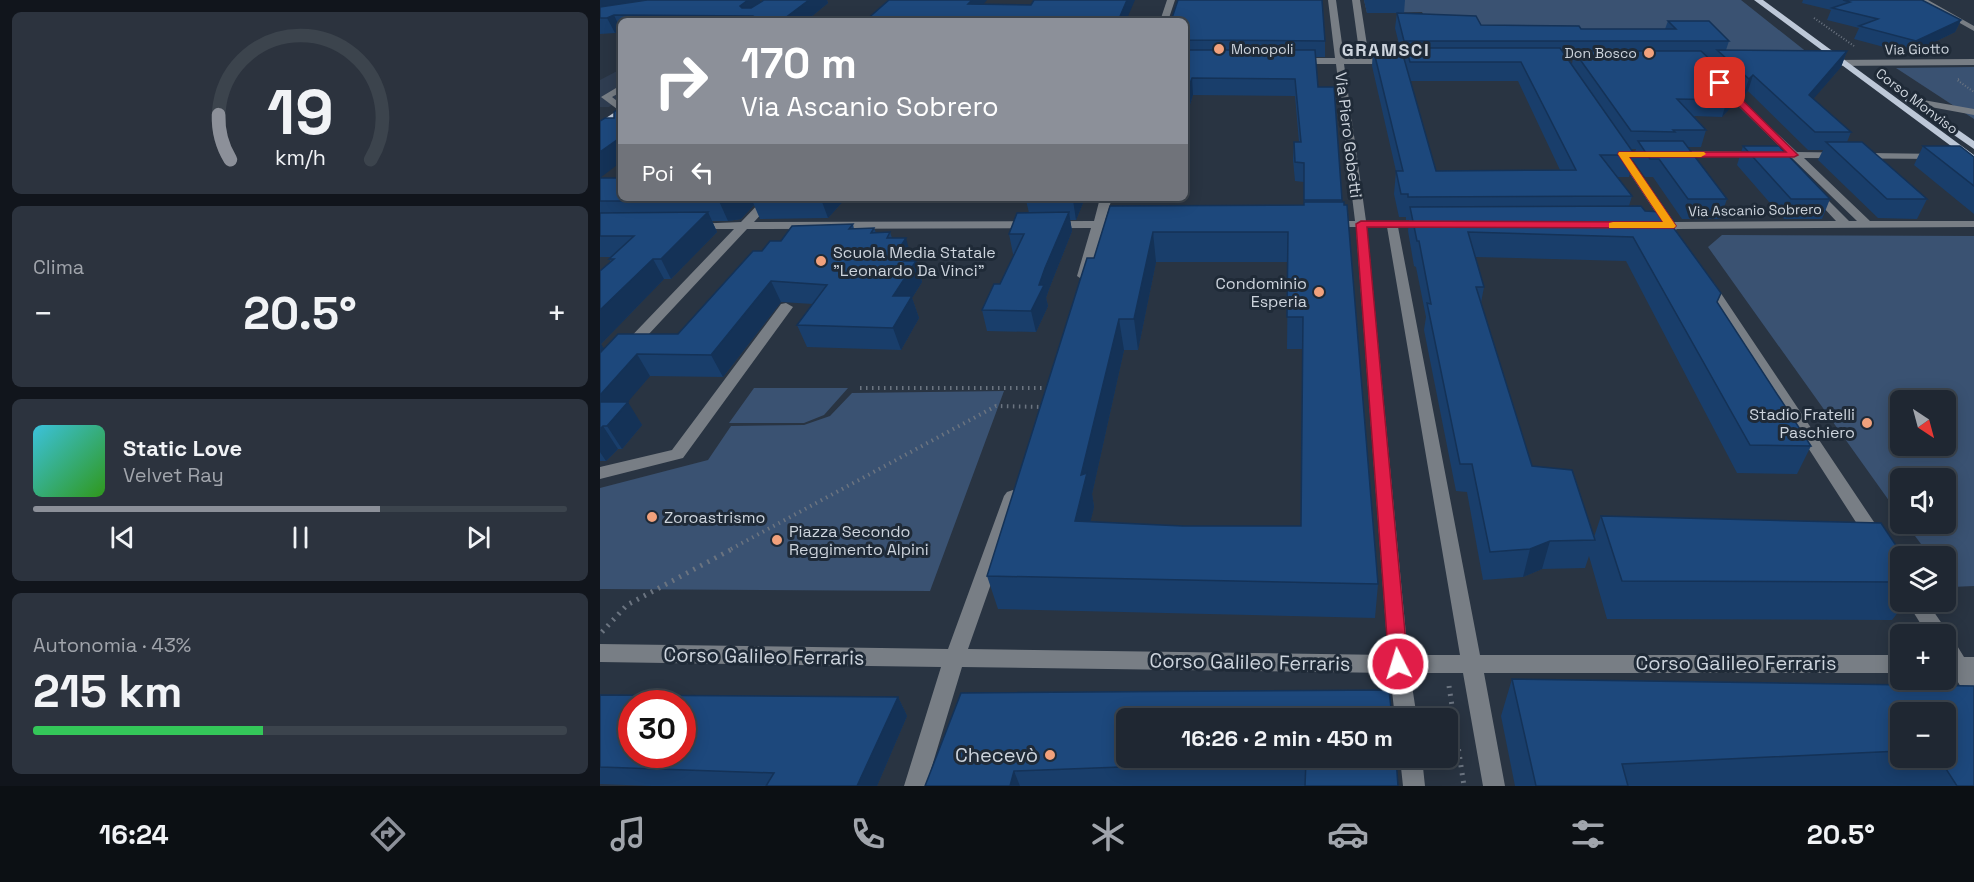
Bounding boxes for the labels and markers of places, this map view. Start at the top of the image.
place label: Monopoli [1231,40,1294,58]
marker: Monopoli [1212,42,1226,56]
place label: Don Bosco [1565,44,1637,62]
marker: Don Bosco [1642,46,1656,60]
pin [1694,57,1745,108]
place label: Scuola Media Statale "Leonardo Da Vinci" [833,242,996,281]
marker: Scuola Media Statale "Leonardo Da Vinci" [814,254,828,268]
place label: Condominio Esperia [1216,273,1307,312]
marker: Condominio Esperia [1312,285,1326,299]
place label: Stadio Fratelli Paschiero [1749,404,1855,443]
marker: Stadio Fratelli Paschiero [1860,416,1874,430]
place label: Zoroastrismo [664,507,765,528]
marker: Zoroastrismo [645,510,659,524]
place label: Piazza Secondo Reggimento Alpini [789,521,929,560]
marker: Piazza Secondo Reggimento Alpini [770,533,784,547]
place label: Checevò [955,742,1038,768]
marker: Checevò [1043,748,1057,762]

